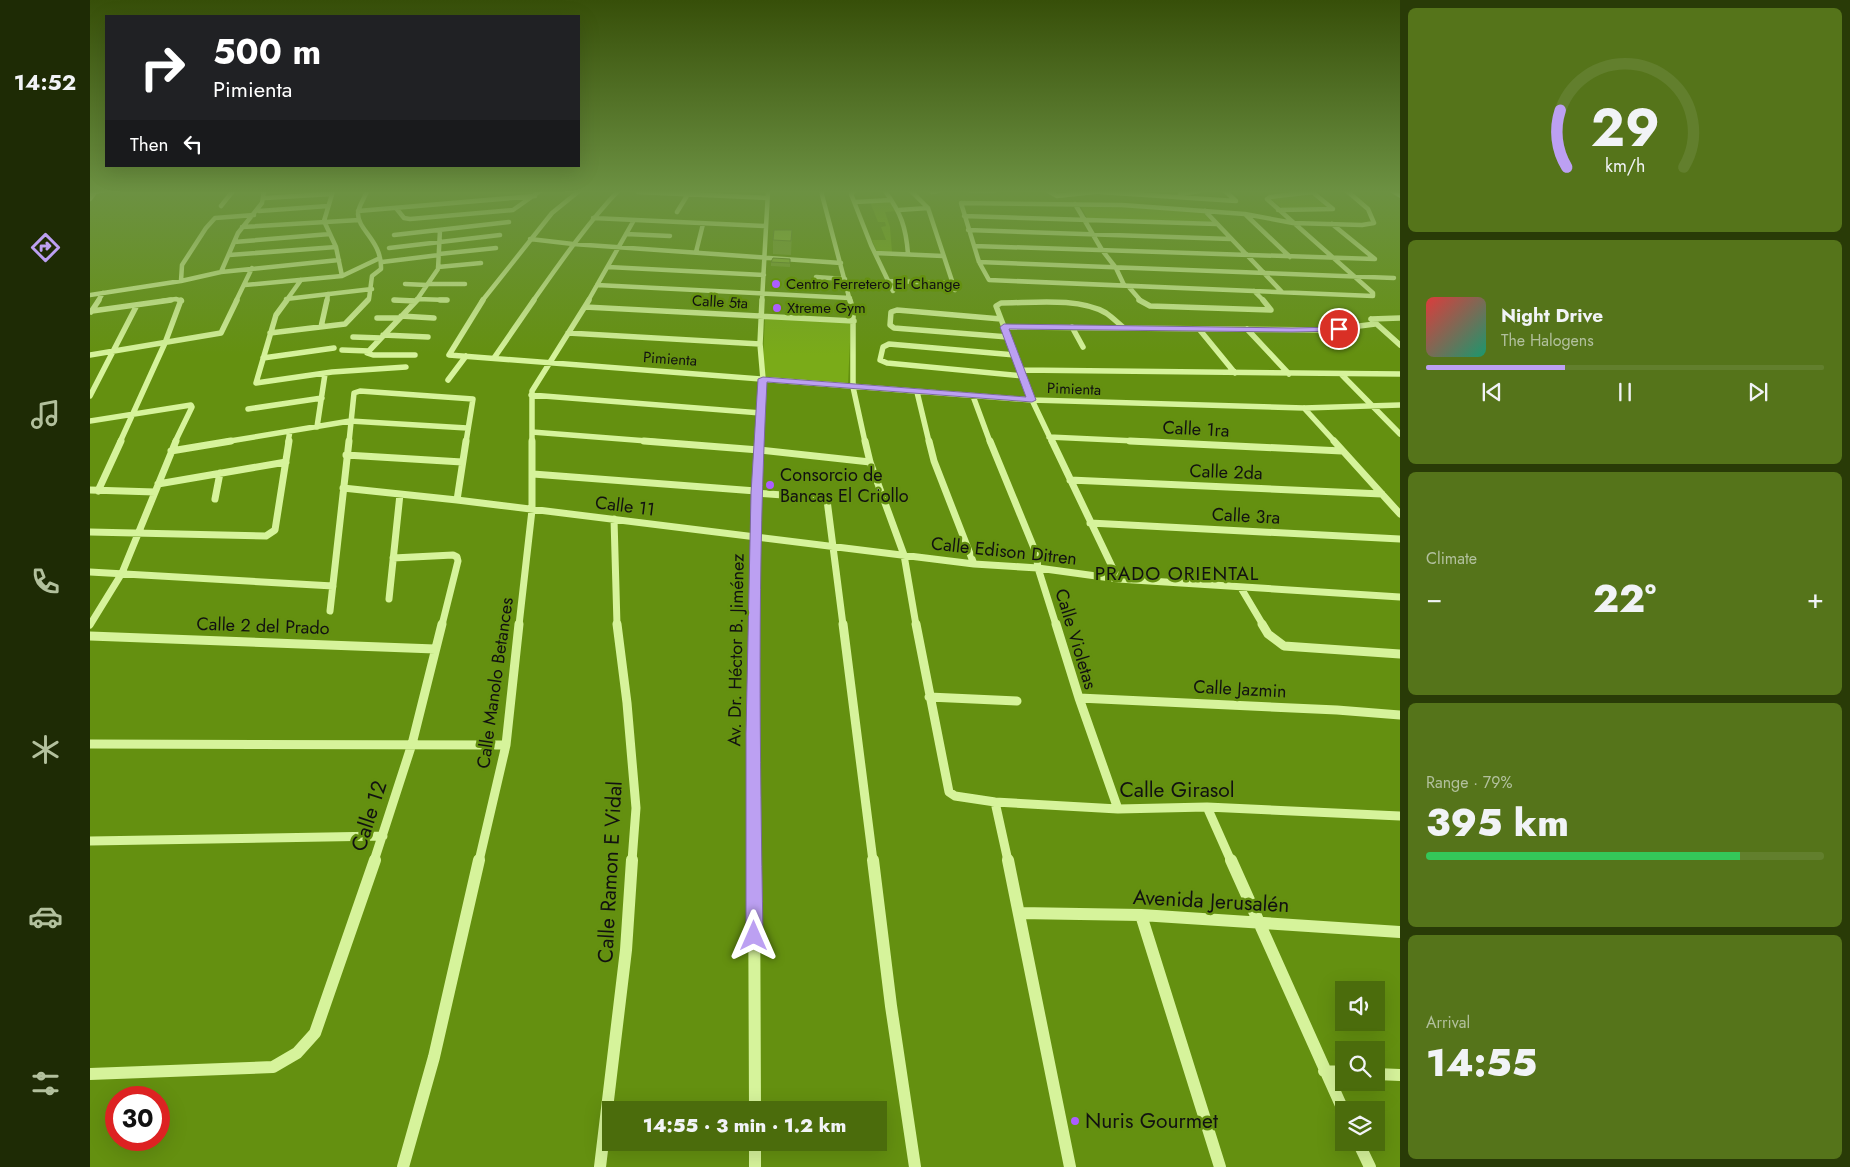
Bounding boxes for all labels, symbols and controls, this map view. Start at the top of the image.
text: 500 m [213,27,321,77]
icon: right [130,35,195,100]
text: 14:52 [14,66,76,98]
text: Pimienta [213,73,292,105]
text: 29 [1591,90,1659,166]
icon: left [179,130,207,158]
text: Then [130,131,169,158]
text: km/h [1605,153,1645,179]
icon: directions [28,230,63,265]
place label: Centro Ferretero El Change [786,273,961,295]
marker: Centro Ferretero El Change [770,278,782,290]
street label: Calle 5ta [692,290,748,314]
place label: Xtreme Gym [787,297,866,319]
marker: Xtreme Gym [771,302,783,314]
text: Night Drive [1501,302,1603,329]
pin [1318,308,1360,350]
icon: arrive [1325,315,1353,343]
text: The Halogens [1501,329,1594,352]
street label: Pimienta [642,346,698,372]
street label: Pimienta [1047,377,1101,401]
icon: previous [1478,378,1506,406]
icon: pause [1611,378,1639,406]
icon: next [1744,378,1772,406]
icon: music [28,397,63,432]
street label: Calle 1ra [1162,414,1230,444]
street label: Calle 2da [1189,458,1263,486]
place label: Consorcio de Bancas El Criollo [780,462,909,509]
marker: Consorcio de Bancas El Criollo [764,479,776,491]
street label: Calle 11 [594,489,656,523]
street label: Calle 3ra [1211,501,1281,531]
street label: Calle Edison Ditren [930,530,1078,572]
text: Climate [1426,547,1477,570]
street label: Av. Dr. Héctor B. Jiménez [721,553,751,747]
district label: PRADO ORIENTAL [1095,560,1259,587]
icon: phone [28,564,63,599]
text: 22° [1593,571,1656,626]
text: − [1426,578,1443,619]
text: + [1807,578,1824,619]
street label: Calle Violetas [1048,585,1104,693]
street label: Calle Manolo Betances [470,596,520,770]
street label: Calle 2 del Prado [196,611,330,641]
street label: Calle Jazmin [1193,674,1287,704]
icon: climate [28,732,63,767]
text: Range · 79% [1426,771,1512,794]
street label: Calle Girasol [1119,775,1235,805]
street label: Calle 12 [344,777,394,855]
street label: Calle Ramon E Vidal [590,780,630,964]
text: 395 km [1426,795,1569,850]
street label: Avenida Jerusalén [1132,882,1290,920]
icon: car [28,899,63,934]
position arrow [727,909,779,961]
map controls [1335,981,1385,1151]
button: sound [1335,981,1385,1031]
text: Arrival [1426,1011,1470,1034]
text: 14:55 [1426,1035,1537,1090]
button: search [1335,1041,1385,1091]
icon: filters [28,1066,63,1101]
speed limit sign: 30 [105,1086,170,1151]
button: layers [1335,1101,1385,1151]
place label: Nuris Gourmet [1085,1106,1218,1136]
text: 14:55 · 3 min · 1.2 km [643,1112,846,1139]
marker: Nuris Gourmet [1069,1115,1081,1127]

